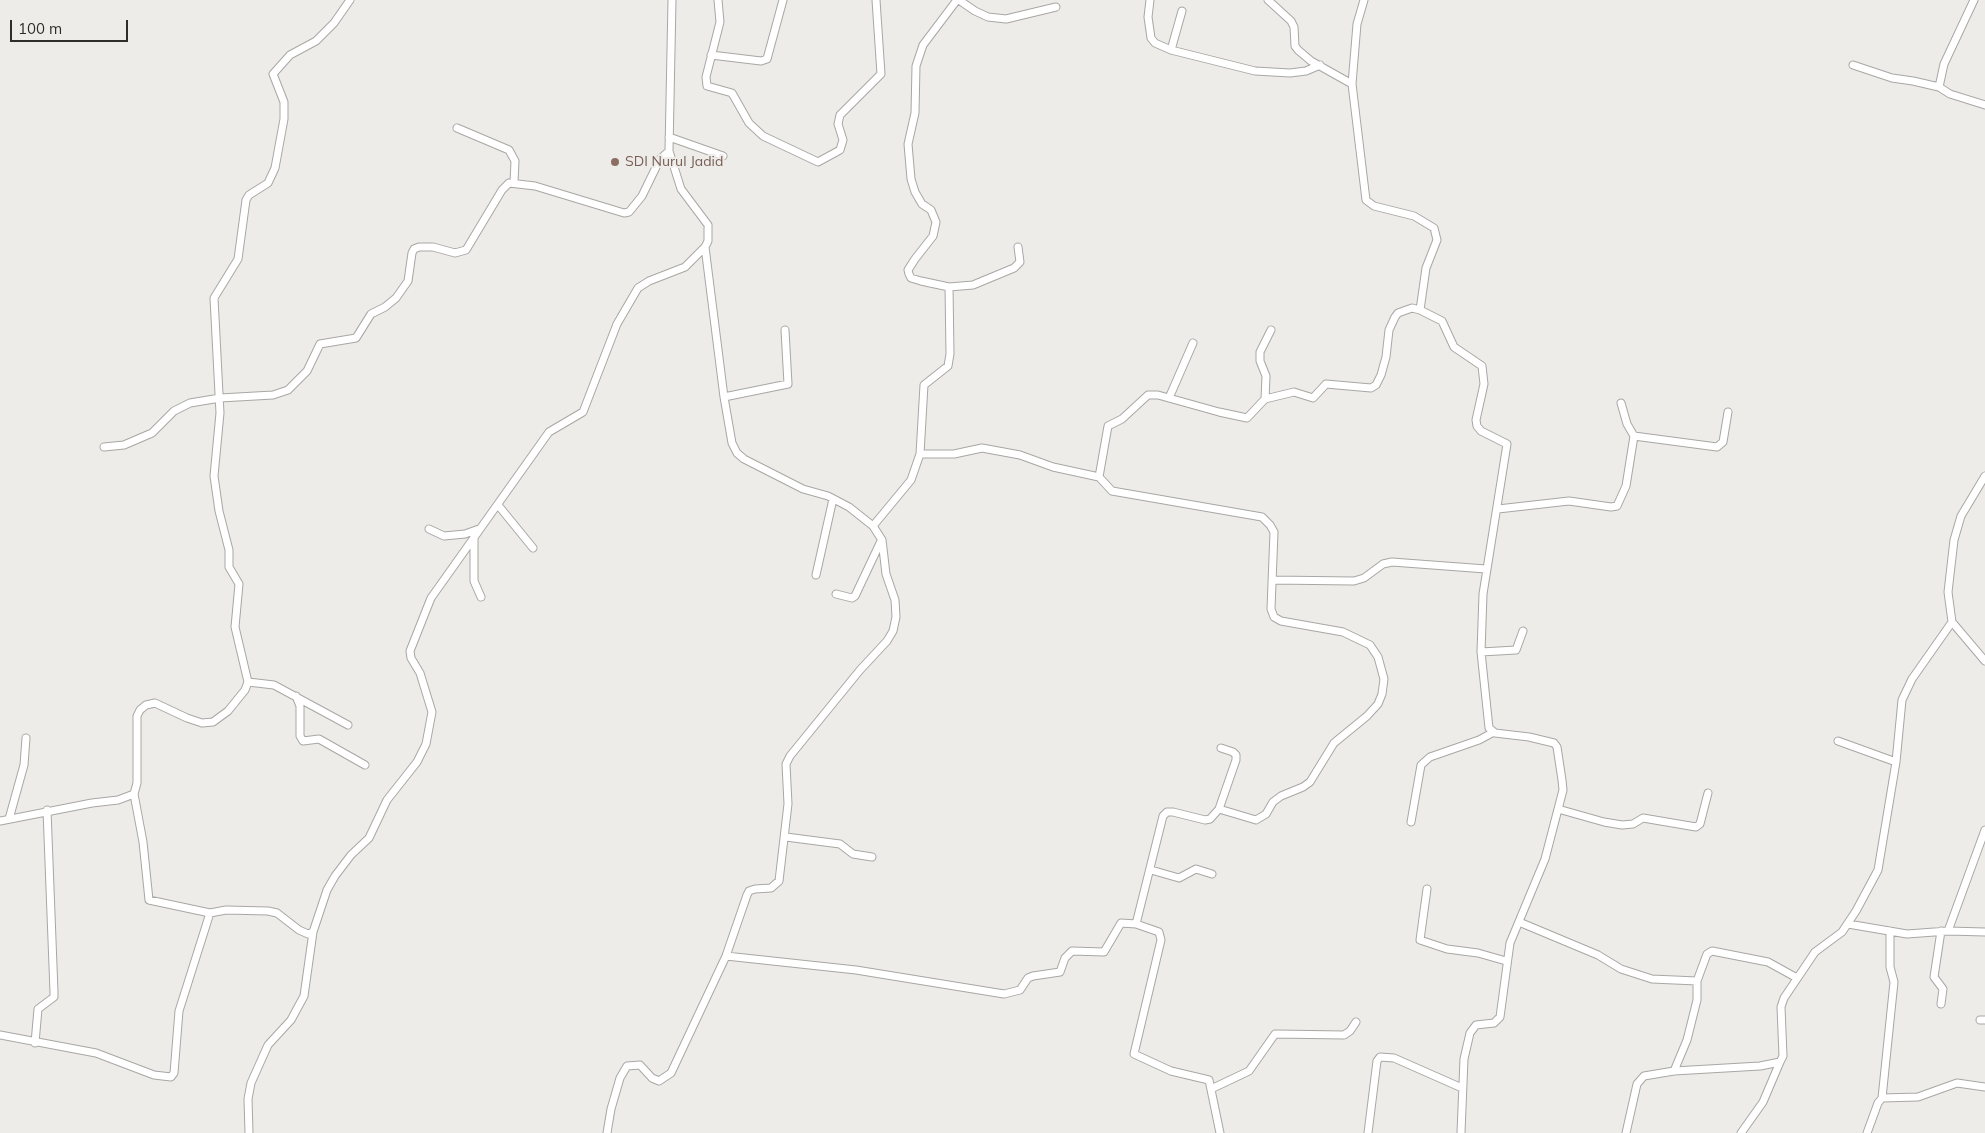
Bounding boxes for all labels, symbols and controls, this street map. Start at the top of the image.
scale bar [12,10,130,42]
text: 100 m [18,19,62,38]
place label: SDI Nurul Jadid [625,154,723,170]
marker: SDI Nurul Jadid [609,156,621,168]

